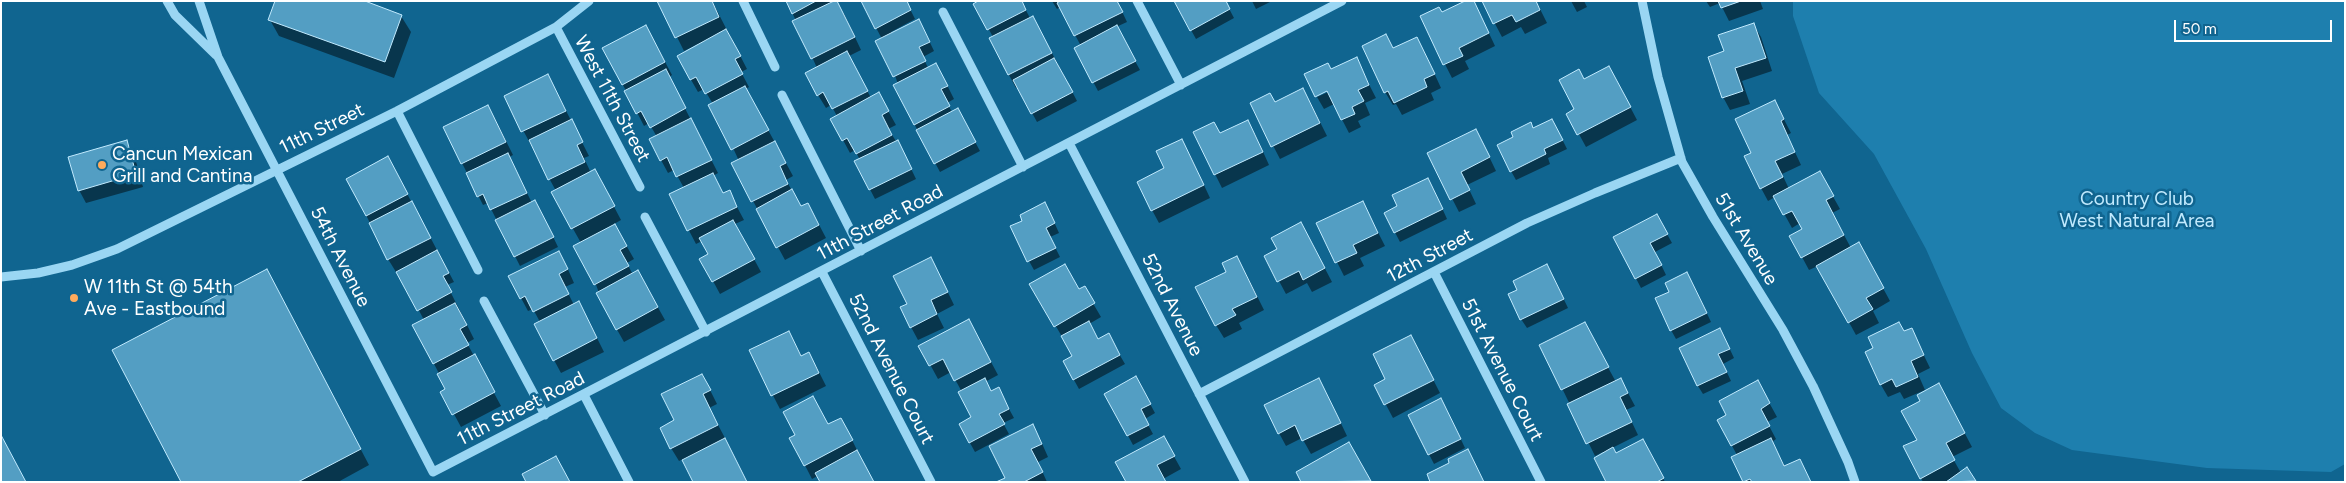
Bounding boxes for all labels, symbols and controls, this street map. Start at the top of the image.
scale bar [2176,10,2334,42]
text: 50 m [2182,20,2217,38]
street label: West 11th Street [569,32,655,166]
street label: 11th Street [276,99,368,159]
place label: Cancun Mexican Grill and Cantina [112,143,253,187]
marker: Cancun Mexican Grill and Cantina [96,159,108,171]
street label: 11th Street Road [813,180,947,266]
park label: Country Club West Natural Area [2059,188,2215,232]
street label: 51st Avenue [1710,189,1782,289]
street label: 54th Avenue [305,203,375,311]
street label: 12th Street [1383,224,1477,288]
street label: 52nd Avenue [1136,250,1208,360]
place label: W 11th St @ 54th Ave - Eastbound [84,276,233,320]
street label: 52nd Avenue Court [843,290,939,448]
marker: W 11th St @ 54th Ave - Eastbound [68,292,80,304]
street label: 51st Avenue Court [1456,295,1548,445]
street label: 11th Street Road [454,367,588,451]

